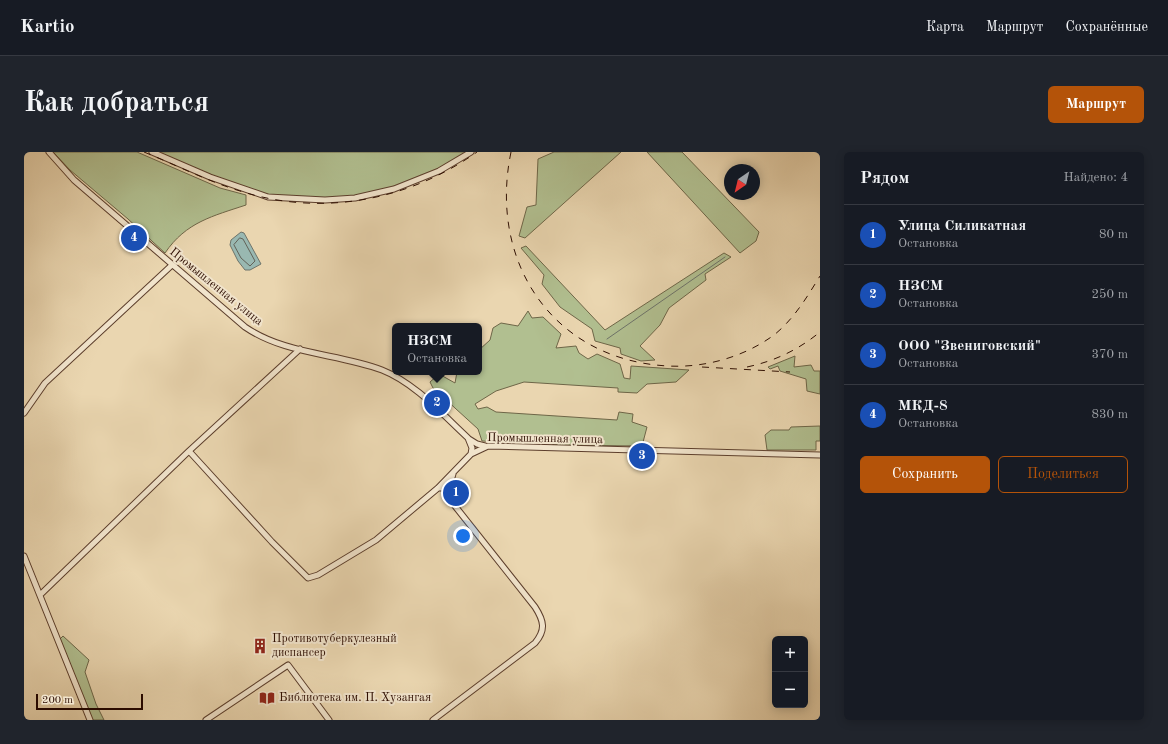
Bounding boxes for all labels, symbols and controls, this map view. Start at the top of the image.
text: Kartio [20,18,75,37]
text: Карта [926,20,964,34]
text: Маршрут [986,20,1043,34]
text: Сохранённые [1065,20,1148,34]
button: Маршрут [1048,86,1144,123]
text: Как добраться [24,90,209,118]
north arrow [724,164,760,200]
text: Рядом [860,170,909,187]
text: Найдено: 4 [1064,171,1128,184]
text: Улица Силикатная [898,219,1026,234]
pin: 4 [121,223,147,253]
text: 1 [869,228,877,241]
text: 80 m [1099,228,1128,241]
text: Остановка [898,237,958,250]
street label: Промышленная улица [167,246,265,328]
text: НЗСМ [898,279,943,294]
text: 2 [869,288,877,301]
text: 250 m [1091,288,1128,301]
text: Остановка [898,297,958,310]
popup [392,323,482,375]
text: НЗСМ [407,334,452,349]
text: ООО "Звениговский" [898,339,1041,354]
text: 3 [869,348,877,361]
text: 370 m [1091,348,1128,361]
text: Остановка [407,352,467,365]
text: Остановка [898,357,958,370]
pin: 2 [424,388,450,418]
text: МКД-8 [898,399,948,414]
text: 4 [869,408,877,421]
text: 830 m [1091,408,1128,421]
text: Остановка [898,417,958,430]
street label: Промышленная улица [487,432,603,446]
pin: 3 [629,441,655,471]
button: Сохранить [860,456,990,493]
button: Поделиться [998,456,1128,493]
pin: 1 [443,478,469,508]
your location [453,526,473,546]
place label: Противотуберкулезный диспансер [272,633,397,659]
map controls [772,636,808,708]
button: + [772,636,808,672]
building icon: Противотуберкулезный диспансер [251,637,269,655]
button: − [772,672,808,708]
library icon: Библиотека им. П. Хузангая [258,689,276,707]
scale bar [36,692,143,711]
place label: Библиотека им. П. Хузангая [279,692,431,704]
text: 200 m [42,695,73,706]

